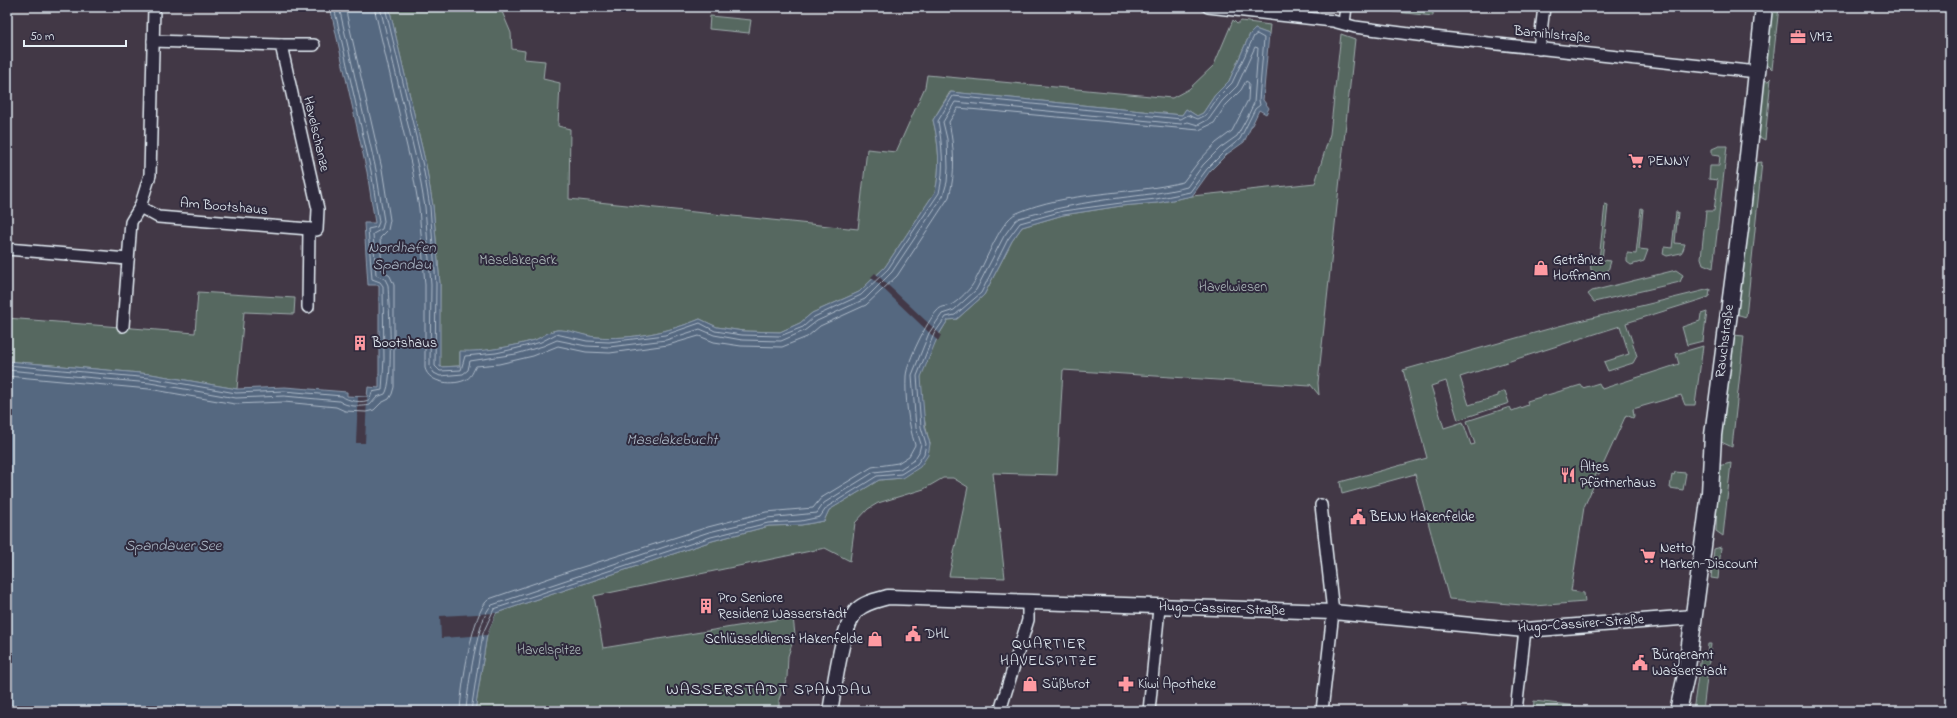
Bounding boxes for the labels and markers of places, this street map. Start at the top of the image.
place label: VMZ [1809,27,1833,48]
office icon: VMZ [1789,28,1807,46]
place label: PENNY [1648,151,1690,172]
supermarket icon: PENNY [1627,152,1645,170]
place label: Getränke Hoffmann [1553,250,1610,287]
shop icon: Getränke Hoffmann [1532,259,1550,277]
place label: Bootshaus [371,333,437,354]
building icon: Bootshaus [351,334,369,352]
place label: Altes Pförtnerhaus [1580,457,1656,494]
restaurant icon: Altes Pförtnerhaus [1559,466,1577,484]
place label: BENN Hakenfelde [1369,507,1475,528]
public building icon: BENN Hakenfelde [1349,508,1367,526]
place label: Netto Marken-Discount [1660,538,1758,575]
supermarket icon: Netto Marken-Discount [1639,547,1657,565]
place label: Pro Seniore Residenz Wasserstadt [718,588,848,625]
building icon: Pro Seniore Residenz Wasserstadt [697,597,715,615]
place label: DHL [924,624,949,645]
public building icon: DHL [904,625,922,643]
place label: Schlüsseldienst Hakenfelde [705,629,864,650]
shop icon: Schlüsseldienst Hakenfelde [866,630,884,648]
place label: Bürgeramt Wasserstadt [1651,645,1728,682]
public building icon: Bürgeramt Wasserstadt [1631,654,1649,672]
place label: Süßbrot [1042,674,1090,695]
place label: Kiwi Apotheke [1138,674,1217,695]
shop icon: Süßbrot [1021,675,1039,693]
pharmacy icon: Kiwi Apotheke [1117,675,1135,693]

